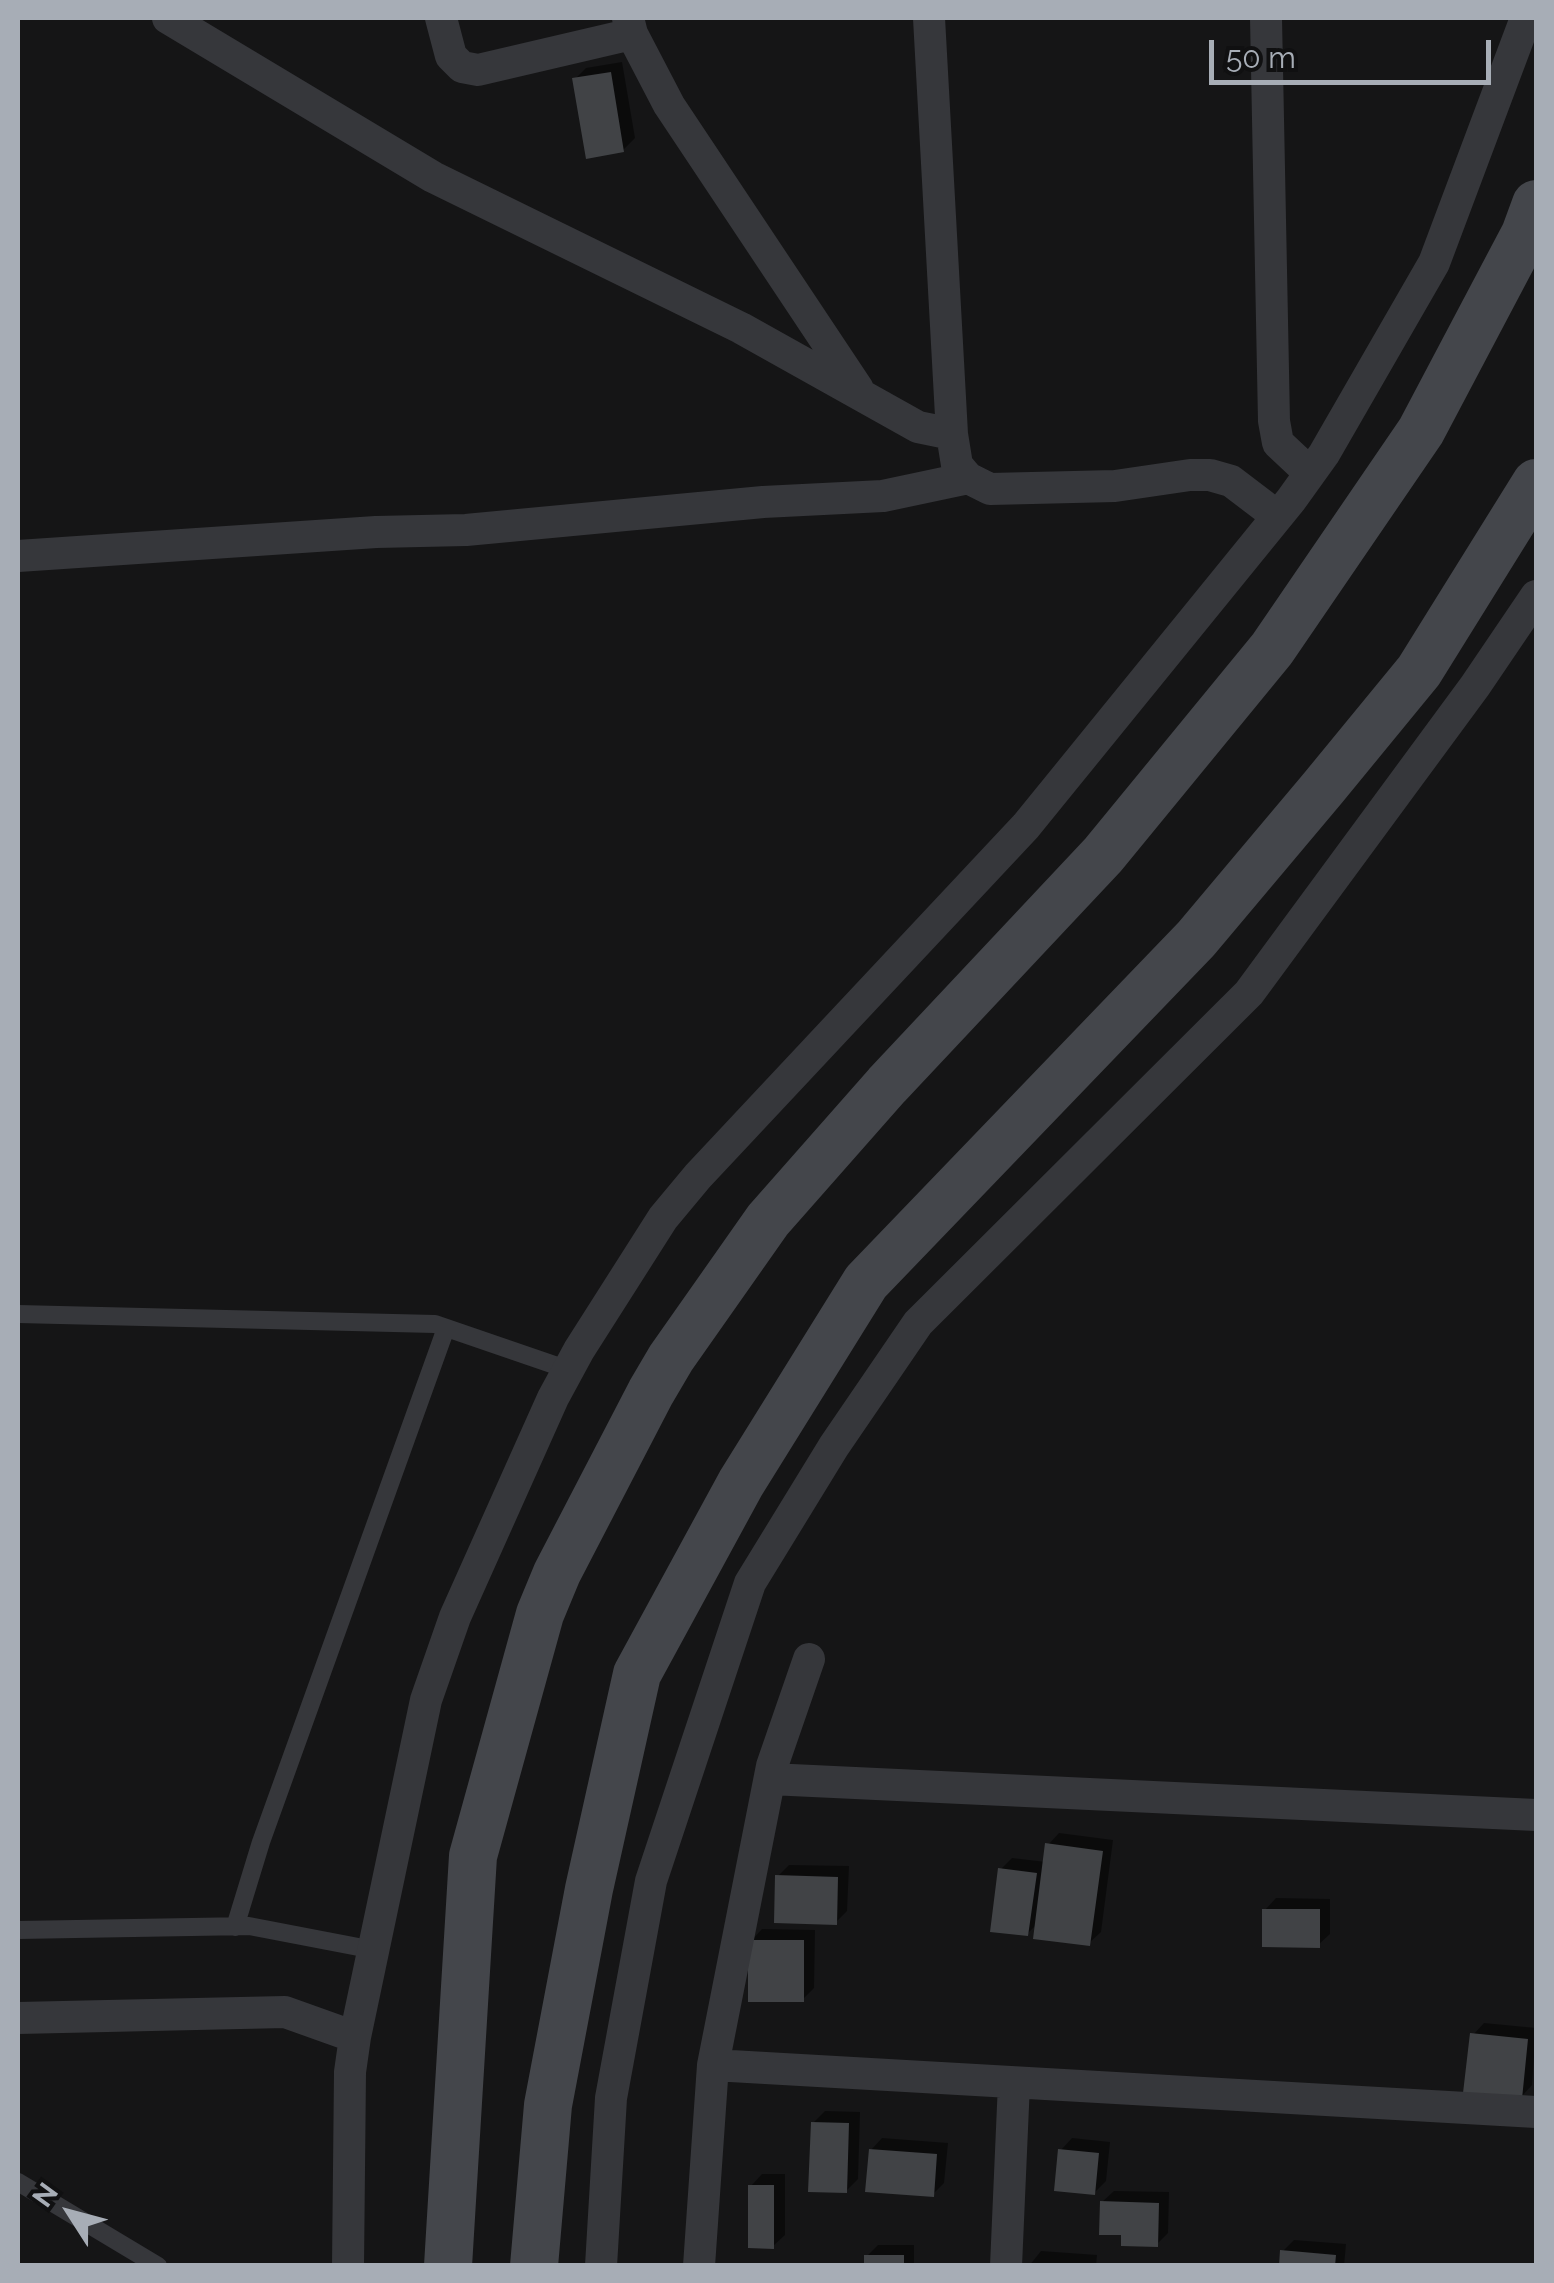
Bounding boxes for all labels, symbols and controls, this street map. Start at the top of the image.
scale bar [1214,20,1496,82]
text: 50 m [1226,40,1296,75]
north arrow [20,2163,120,2263]
text: N [26,2177,65,2213]

